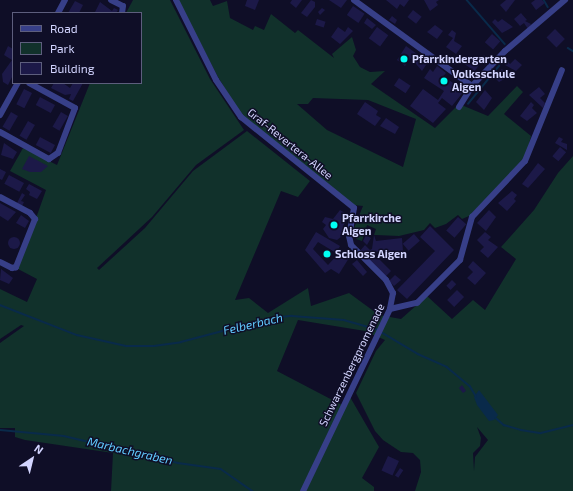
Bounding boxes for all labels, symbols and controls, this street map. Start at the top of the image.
legend [12,12,142,84]
text: Road [50,21,78,35]
text: Park [50,41,75,55]
place label: Pfarrkindergarten [412,52,507,66]
marker: Pfarrkindergarten [399,54,409,64]
text: Building [50,61,94,75]
place label: Volksschule Aigen [452,68,515,94]
marker: Volksschule Aigen [439,76,449,86]
street label: Graf-Revertera-Allee [245,106,335,182]
place label: Pfarrkirche Aigen [342,212,401,238]
marker: Pfarrkirche Aigen [329,220,339,230]
place label: Schloss Aigen [335,247,407,261]
marker: Schloss Aigen [322,249,332,259]
street label: Schwarzenbergpromenade [316,301,388,429]
water label: Felberbach [222,310,284,338]
water label: Marbachgraben [86,434,174,468]
north arrow [12,439,52,479]
text: N [32,441,46,456]

